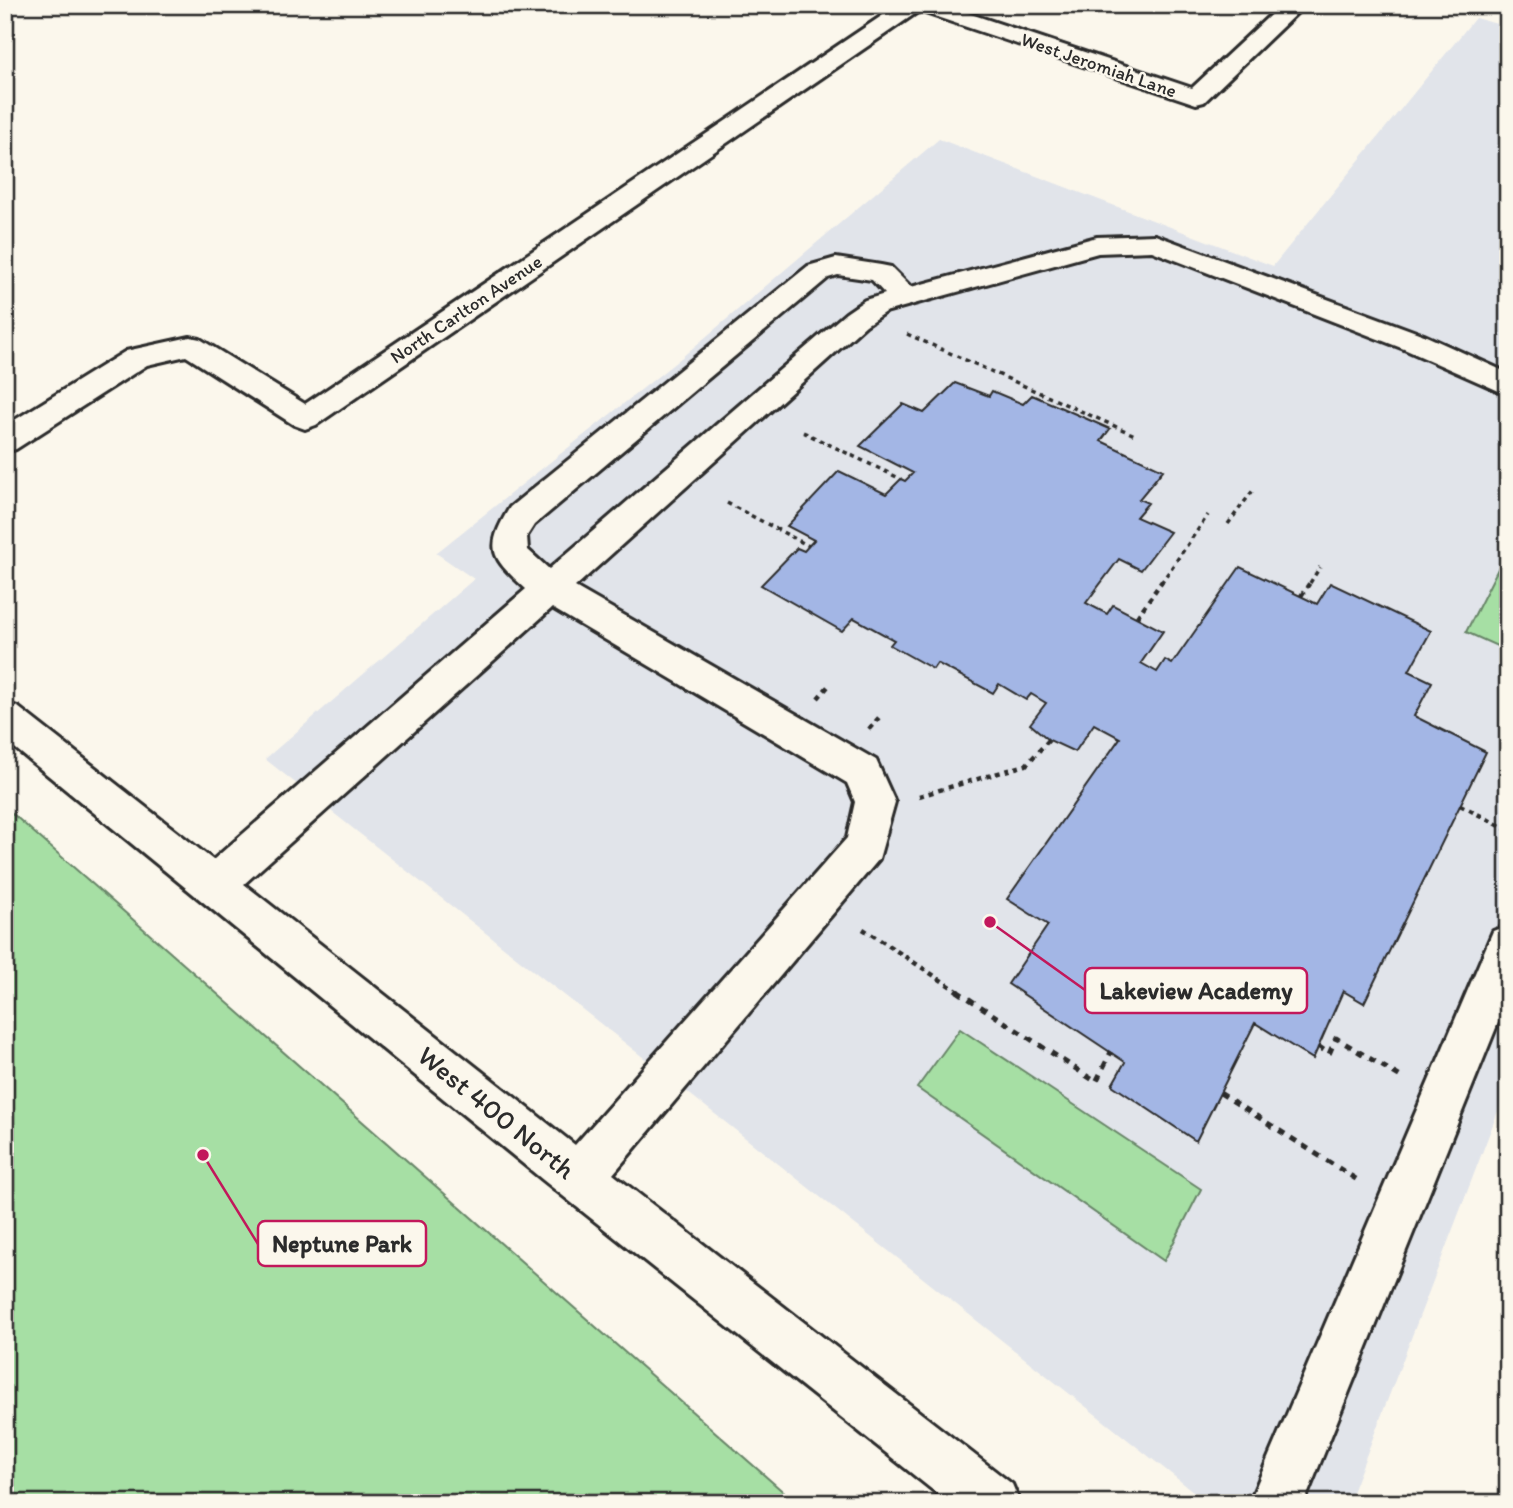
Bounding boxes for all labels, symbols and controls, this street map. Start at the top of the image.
street label: West Jeromiah Lane [1018,28,1180,102]
street label: North Carlton Avenue [386,250,546,368]
callout: Lakeview Academy [1085,968,1307,1013]
text: Lakeview Academy [1099,976,1293,1006]
street label: West 400 North [411,1038,583,1186]
callout: Neptune Park [258,1221,426,1266]
text: Neptune Park [272,1229,413,1259]

